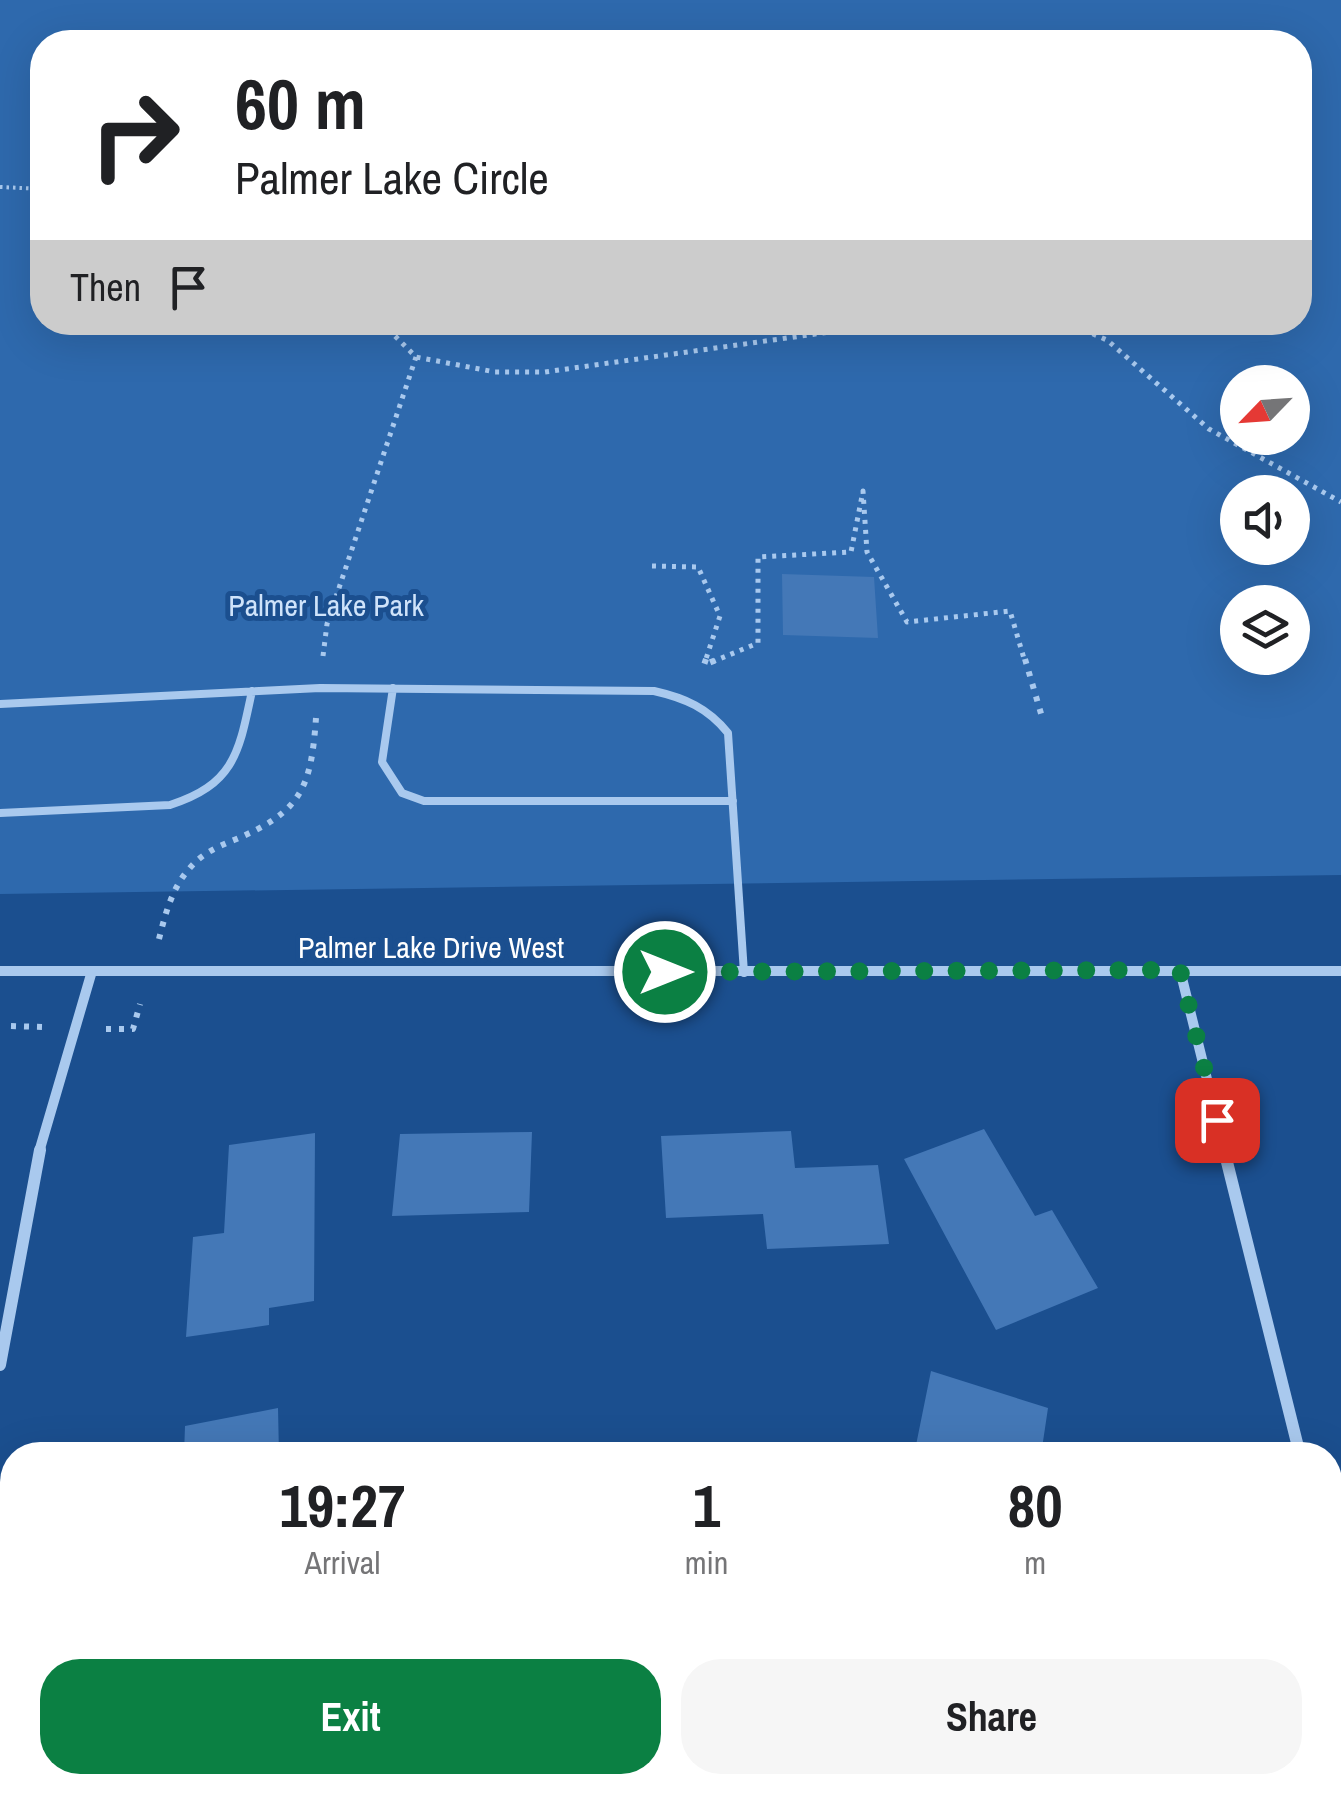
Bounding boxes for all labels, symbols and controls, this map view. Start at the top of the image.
text: 60 m [235,57,366,151]
icon: right [70,70,200,200]
text: Palmer Lake Circle [235,147,549,208]
icon: arrive [161,260,216,315]
text: Then [70,262,141,313]
north arrow [1220,365,1310,455]
map controls [1220,365,1310,675]
button: sound [1220,475,1310,565]
park label: Palmer Lake Park [228,585,424,625]
button: layers [1220,585,1310,675]
position arrow [613,920,717,1024]
street label: Palmer Lake Drive West [298,927,564,967]
pin [1175,1078,1260,1163]
icon: arrive [1190,1093,1245,1148]
text: 19:27 [279,1465,405,1546]
text: 1 [693,1465,720,1546]
text: 80 [1008,1465,1063,1546]
text: Arrival [304,1541,380,1584]
text: min [685,1541,728,1584]
text: m [1024,1541,1046,1584]
button: Exit [40,1659,661,1774]
button: Share [681,1659,1302,1774]

